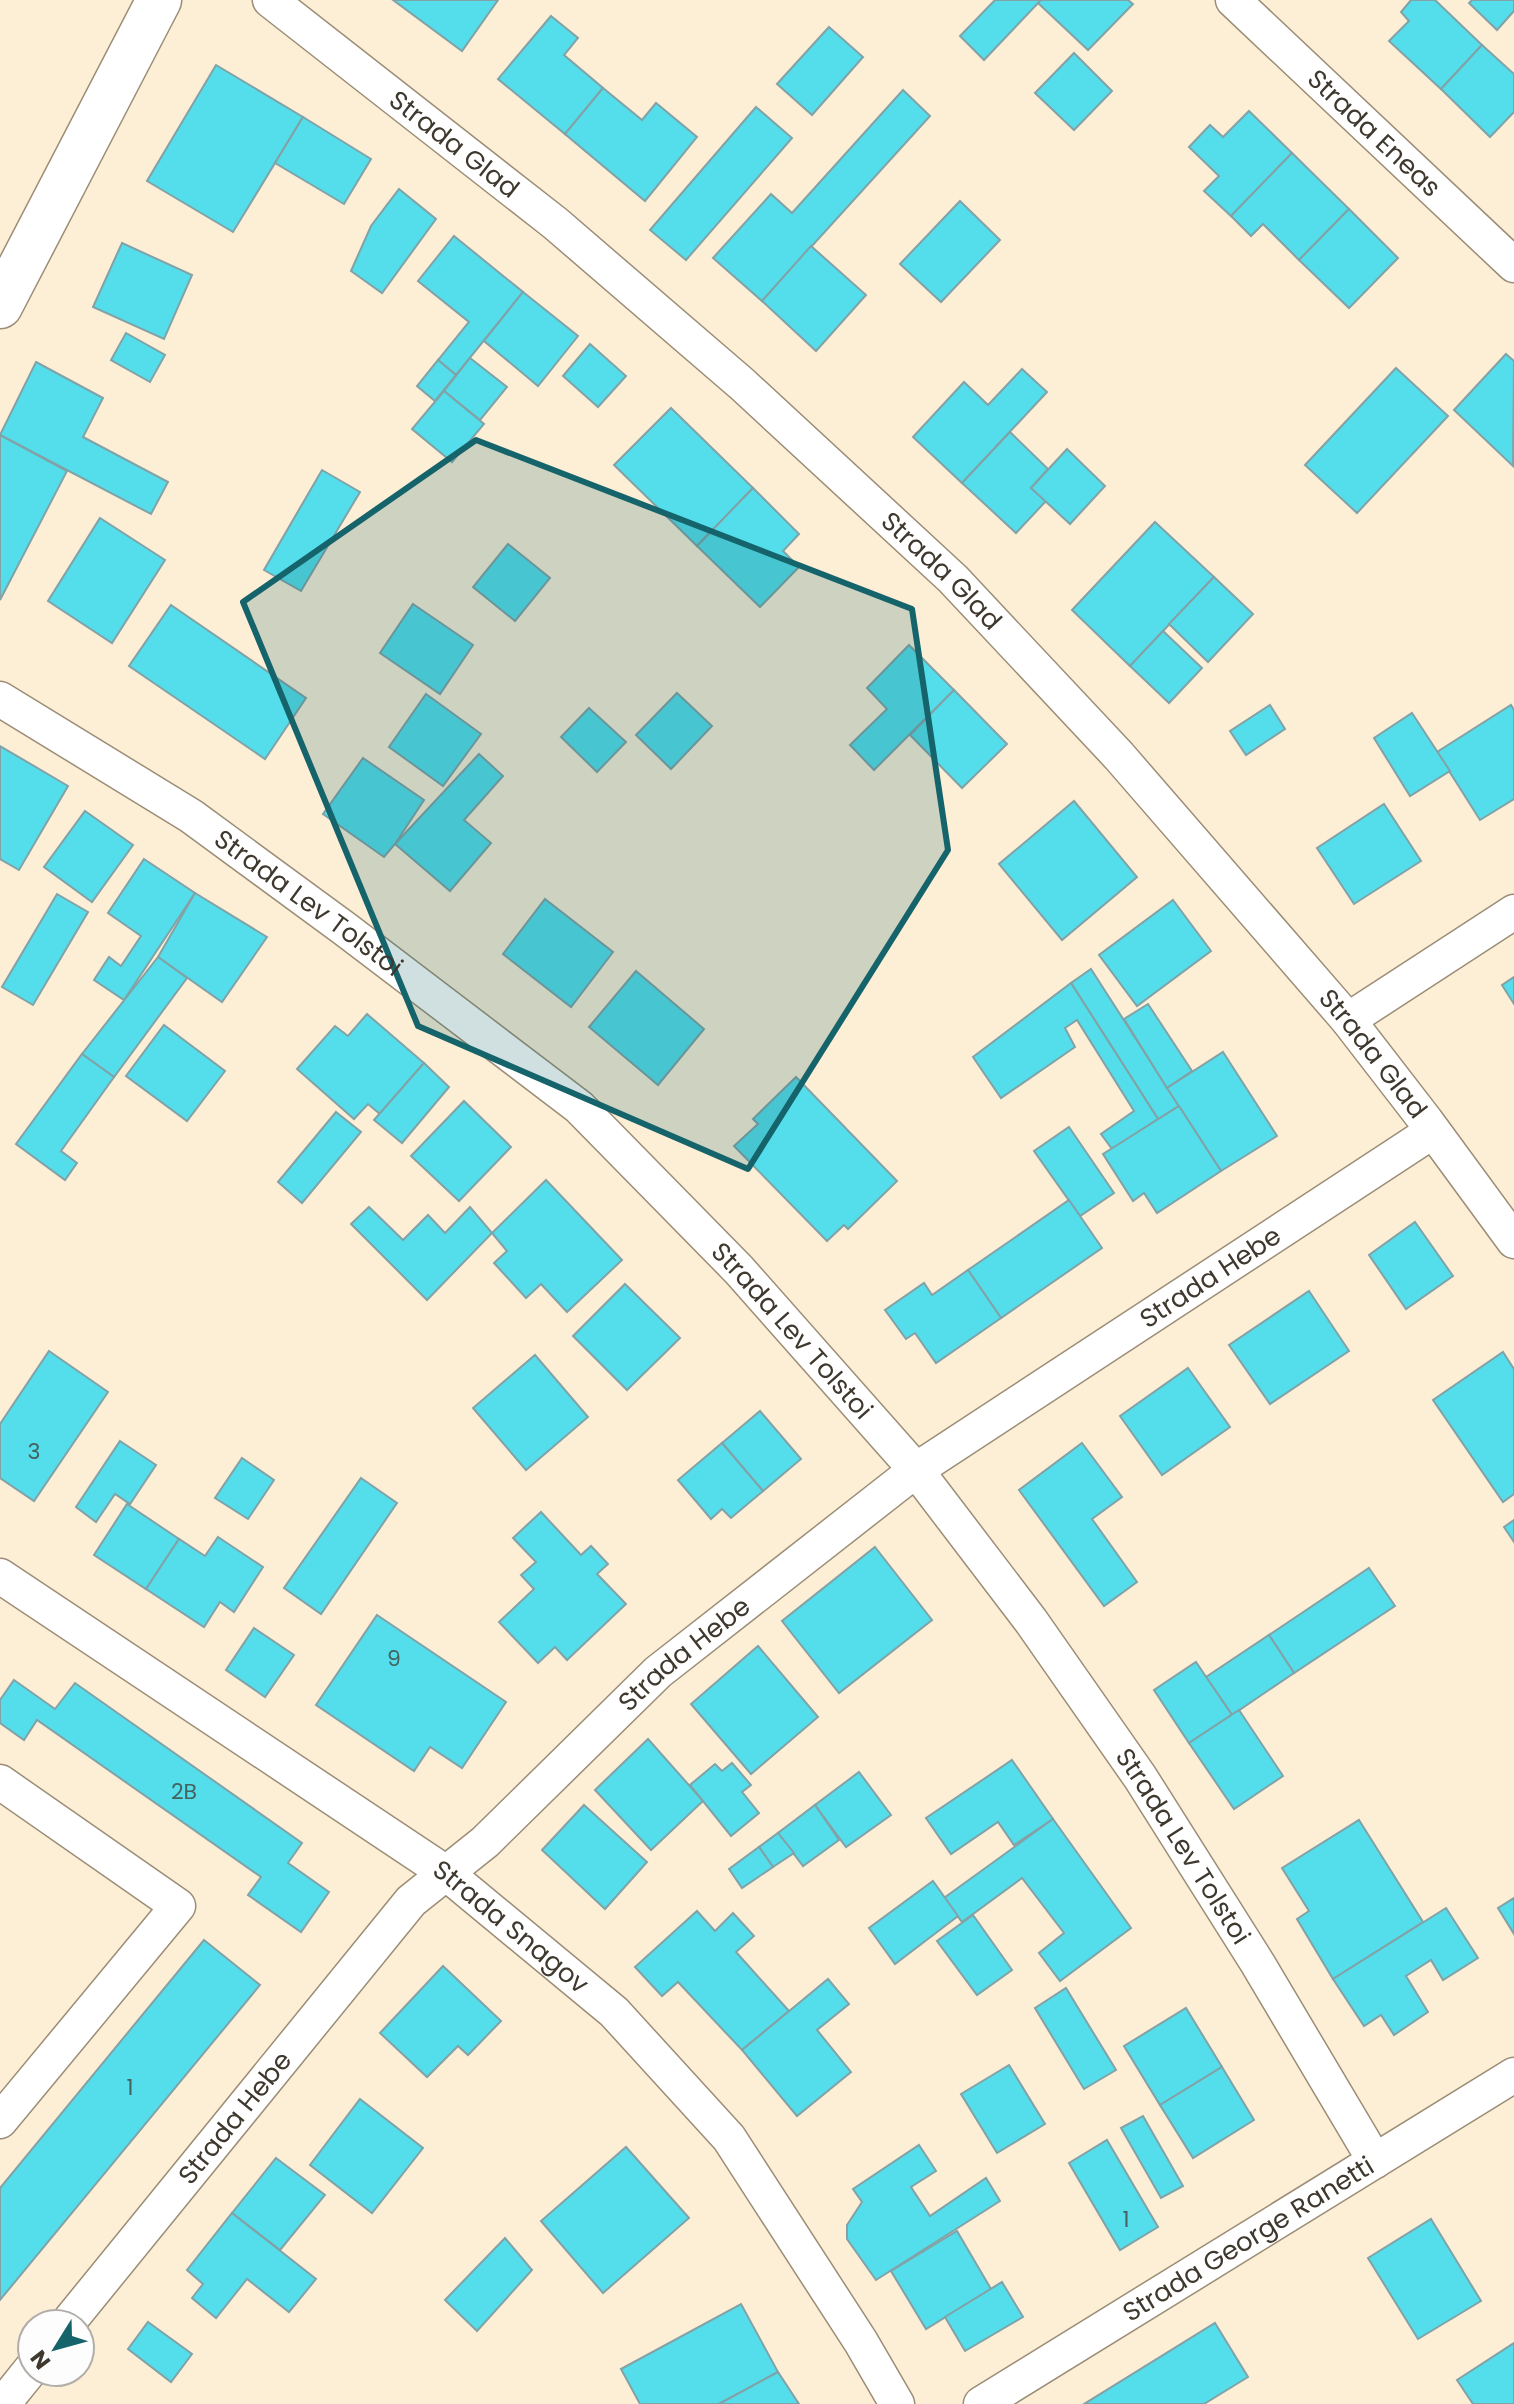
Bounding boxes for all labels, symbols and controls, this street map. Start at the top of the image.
street label: Strada Eneas [1299,61,1449,205]
street label: Strada Glad [382,82,527,206]
street label: Strada Glad [873,503,1010,638]
street label: Strada Lev Tolstoi [207,821,410,985]
street label: Strada Glad [1311,981,1436,1126]
street label: Strada Hebe [1133,1218,1288,1336]
street label: Strada Lev Tolstoi [703,1234,881,1427]
house number: 3 [28,1436,40,1467]
street label: Strada Hebe [610,1588,758,1719]
house number: 9 [387,1643,401,1674]
street label: Strada Lev Tolstoi [1107,1741,1259,1951]
house number: 2B [171,1776,197,1807]
street label: Strada Snagov [426,1851,597,2002]
street label: Strada Hebe [170,2043,300,2192]
house number: 1 [126,2072,134,2103]
street label: Strada George Ranetti [1116,2148,1381,2330]
house number: 1 [1122,2204,1130,2235]
north arrow [16,2308,96,2388]
text: N [23,2344,58,2376]

